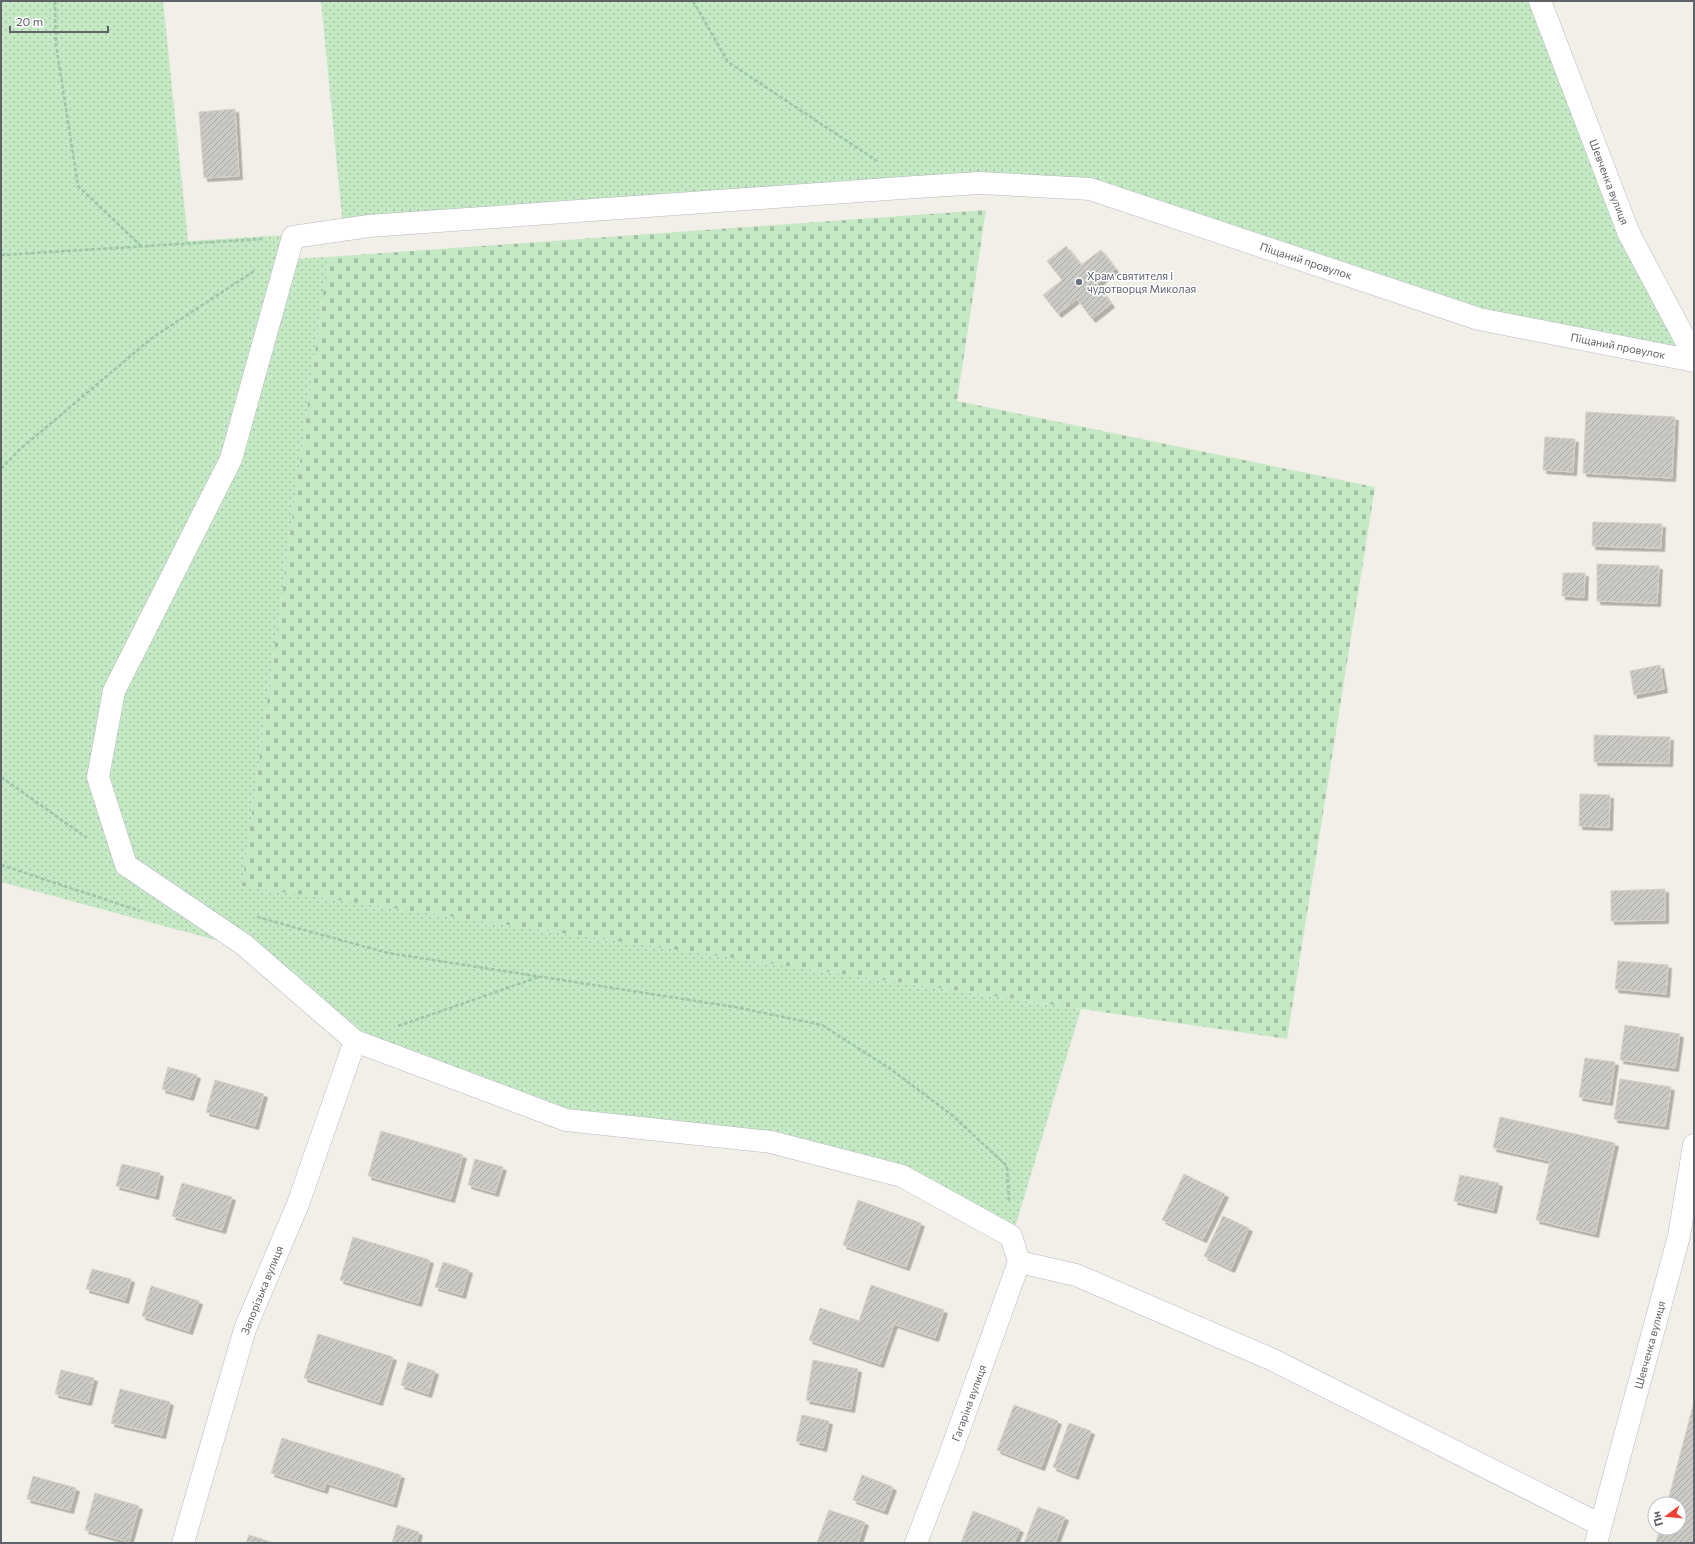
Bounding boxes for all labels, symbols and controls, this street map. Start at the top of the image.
scale bar [10,8,108,34]
text: 20 m [16,14,43,28]
street label: Шевченка вулиця [1587,137,1632,226]
street label: Піщаний провулок [1258,239,1354,282]
place label: Храм святителя і чудотворця Миколая [1087,269,1196,295]
marker: Храм святителя і чудотворця Миколая [1074,277,1084,287]
street label: Піщаний провулок [1570,330,1667,361]
street label: Запорізька вулиця [238,1243,285,1336]
street label: Шевченка вулиця [1631,1299,1668,1390]
street label: Гагаріна вулиця [949,1363,988,1443]
north arrow [1647,1496,1687,1536]
text: Пн [1649,1510,1665,1528]

